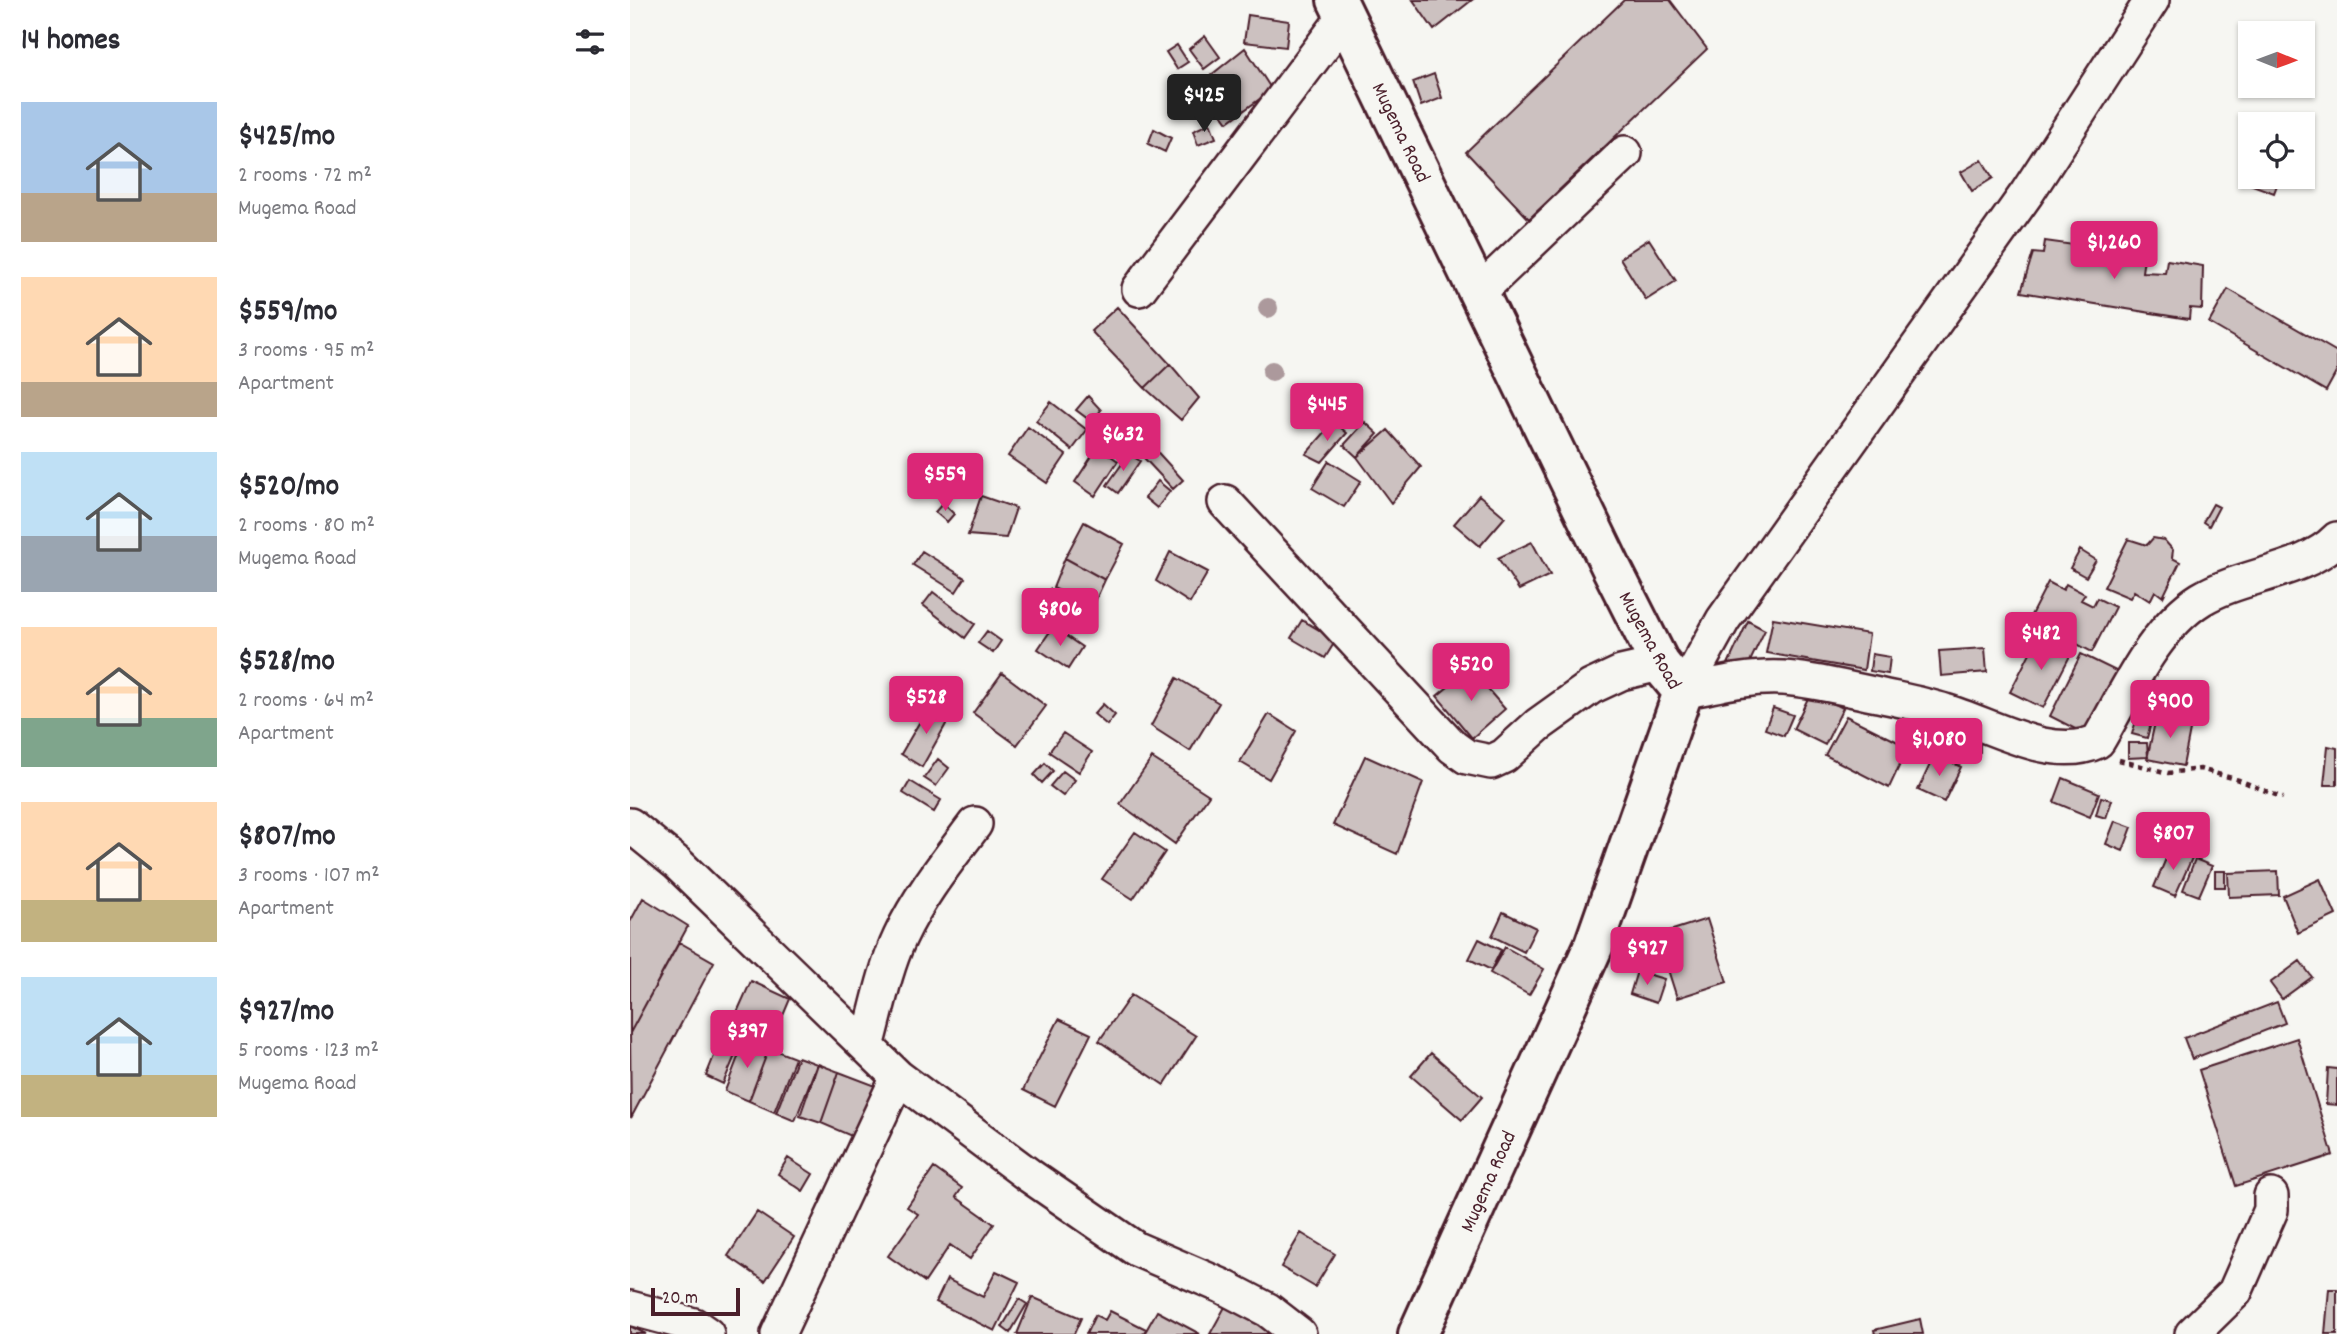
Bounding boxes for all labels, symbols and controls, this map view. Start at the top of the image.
text: 14 homes [21,21,120,64]
north arrow [2238,21,2315,98]
map controls [2238,21,2315,189]
icon: filters [571,23,609,61]
pin: $425 [1163,74,1245,134]
street label: Mugema Road [1362,78,1436,188]
text: $425 [1183,80,1225,113]
button: locate [2238,112,2315,189]
text: $425/mo [238,117,335,160]
icon: home [77,130,161,214]
text: 2 rooms · 72 m² [238,160,372,193]
text: Mugema Road [238,193,356,226]
pin: $1,260 [2057,222,2171,281]
text: $1,260 [2087,227,2141,260]
text: $559/mo [238,292,337,335]
icon: home [77,305,161,389]
text: 3 rooms · 95 m² [238,335,374,368]
text: Apartment [238,368,334,401]
pin: $445 [1286,384,1368,443]
text: $445 [1306,389,1348,422]
pin: $632 [1082,414,1164,473]
text: $632 [1101,419,1145,452]
pin: $559 [904,454,986,513]
text: $559 [923,459,967,492]
text: $520/mo [238,467,339,510]
icon: home [77,480,161,564]
text: 2 rooms · 80 m² [238,510,375,543]
text: Mugema Road [238,543,356,576]
street label: Mugema Road [1609,587,1688,696]
pin: $806 [1019,588,1101,648]
text: $806 [1038,594,1082,627]
pin: $482 [2000,612,2082,672]
text: $482 [2021,618,2061,651]
text: $528/mo [238,642,335,685]
pin: $520 [1430,644,1512,703]
text: $520 [1449,649,1493,682]
icon: home [77,655,161,739]
pin: $528 [885,676,967,736]
pin: $900 [2129,680,2211,740]
text: $528 [905,682,947,715]
text: 2 rooms · 64 m² [238,685,374,718]
text: $900 [2146,686,2194,719]
text: Apartment [238,718,334,751]
pin: $1,080 [1882,718,1996,778]
text: $1,080 [1911,724,1967,757]
pin: $807 [2132,812,2214,872]
text: $807/mo [238,817,336,860]
text: $807 [2152,818,2194,851]
icon: home [77,830,161,914]
text: 3 rooms · 107 m² [238,860,380,893]
text: Apartment [238,893,334,926]
pin: $927 [1606,928,1688,987]
text: $927 [1626,933,1668,966]
text: $927/mo [238,992,334,1035]
icon: home [77,1005,161,1089]
pin: $397 [706,1010,788,1070]
text: $397 [726,1016,768,1049]
text: 5 rooms · 123 m² [238,1035,379,1068]
text: Mugema Road [238,1068,356,1101]
street label: Mugema Road [1454,1127,1525,1238]
scale bar [651,1285,740,1317]
text: 20 m [662,1286,698,1313]

